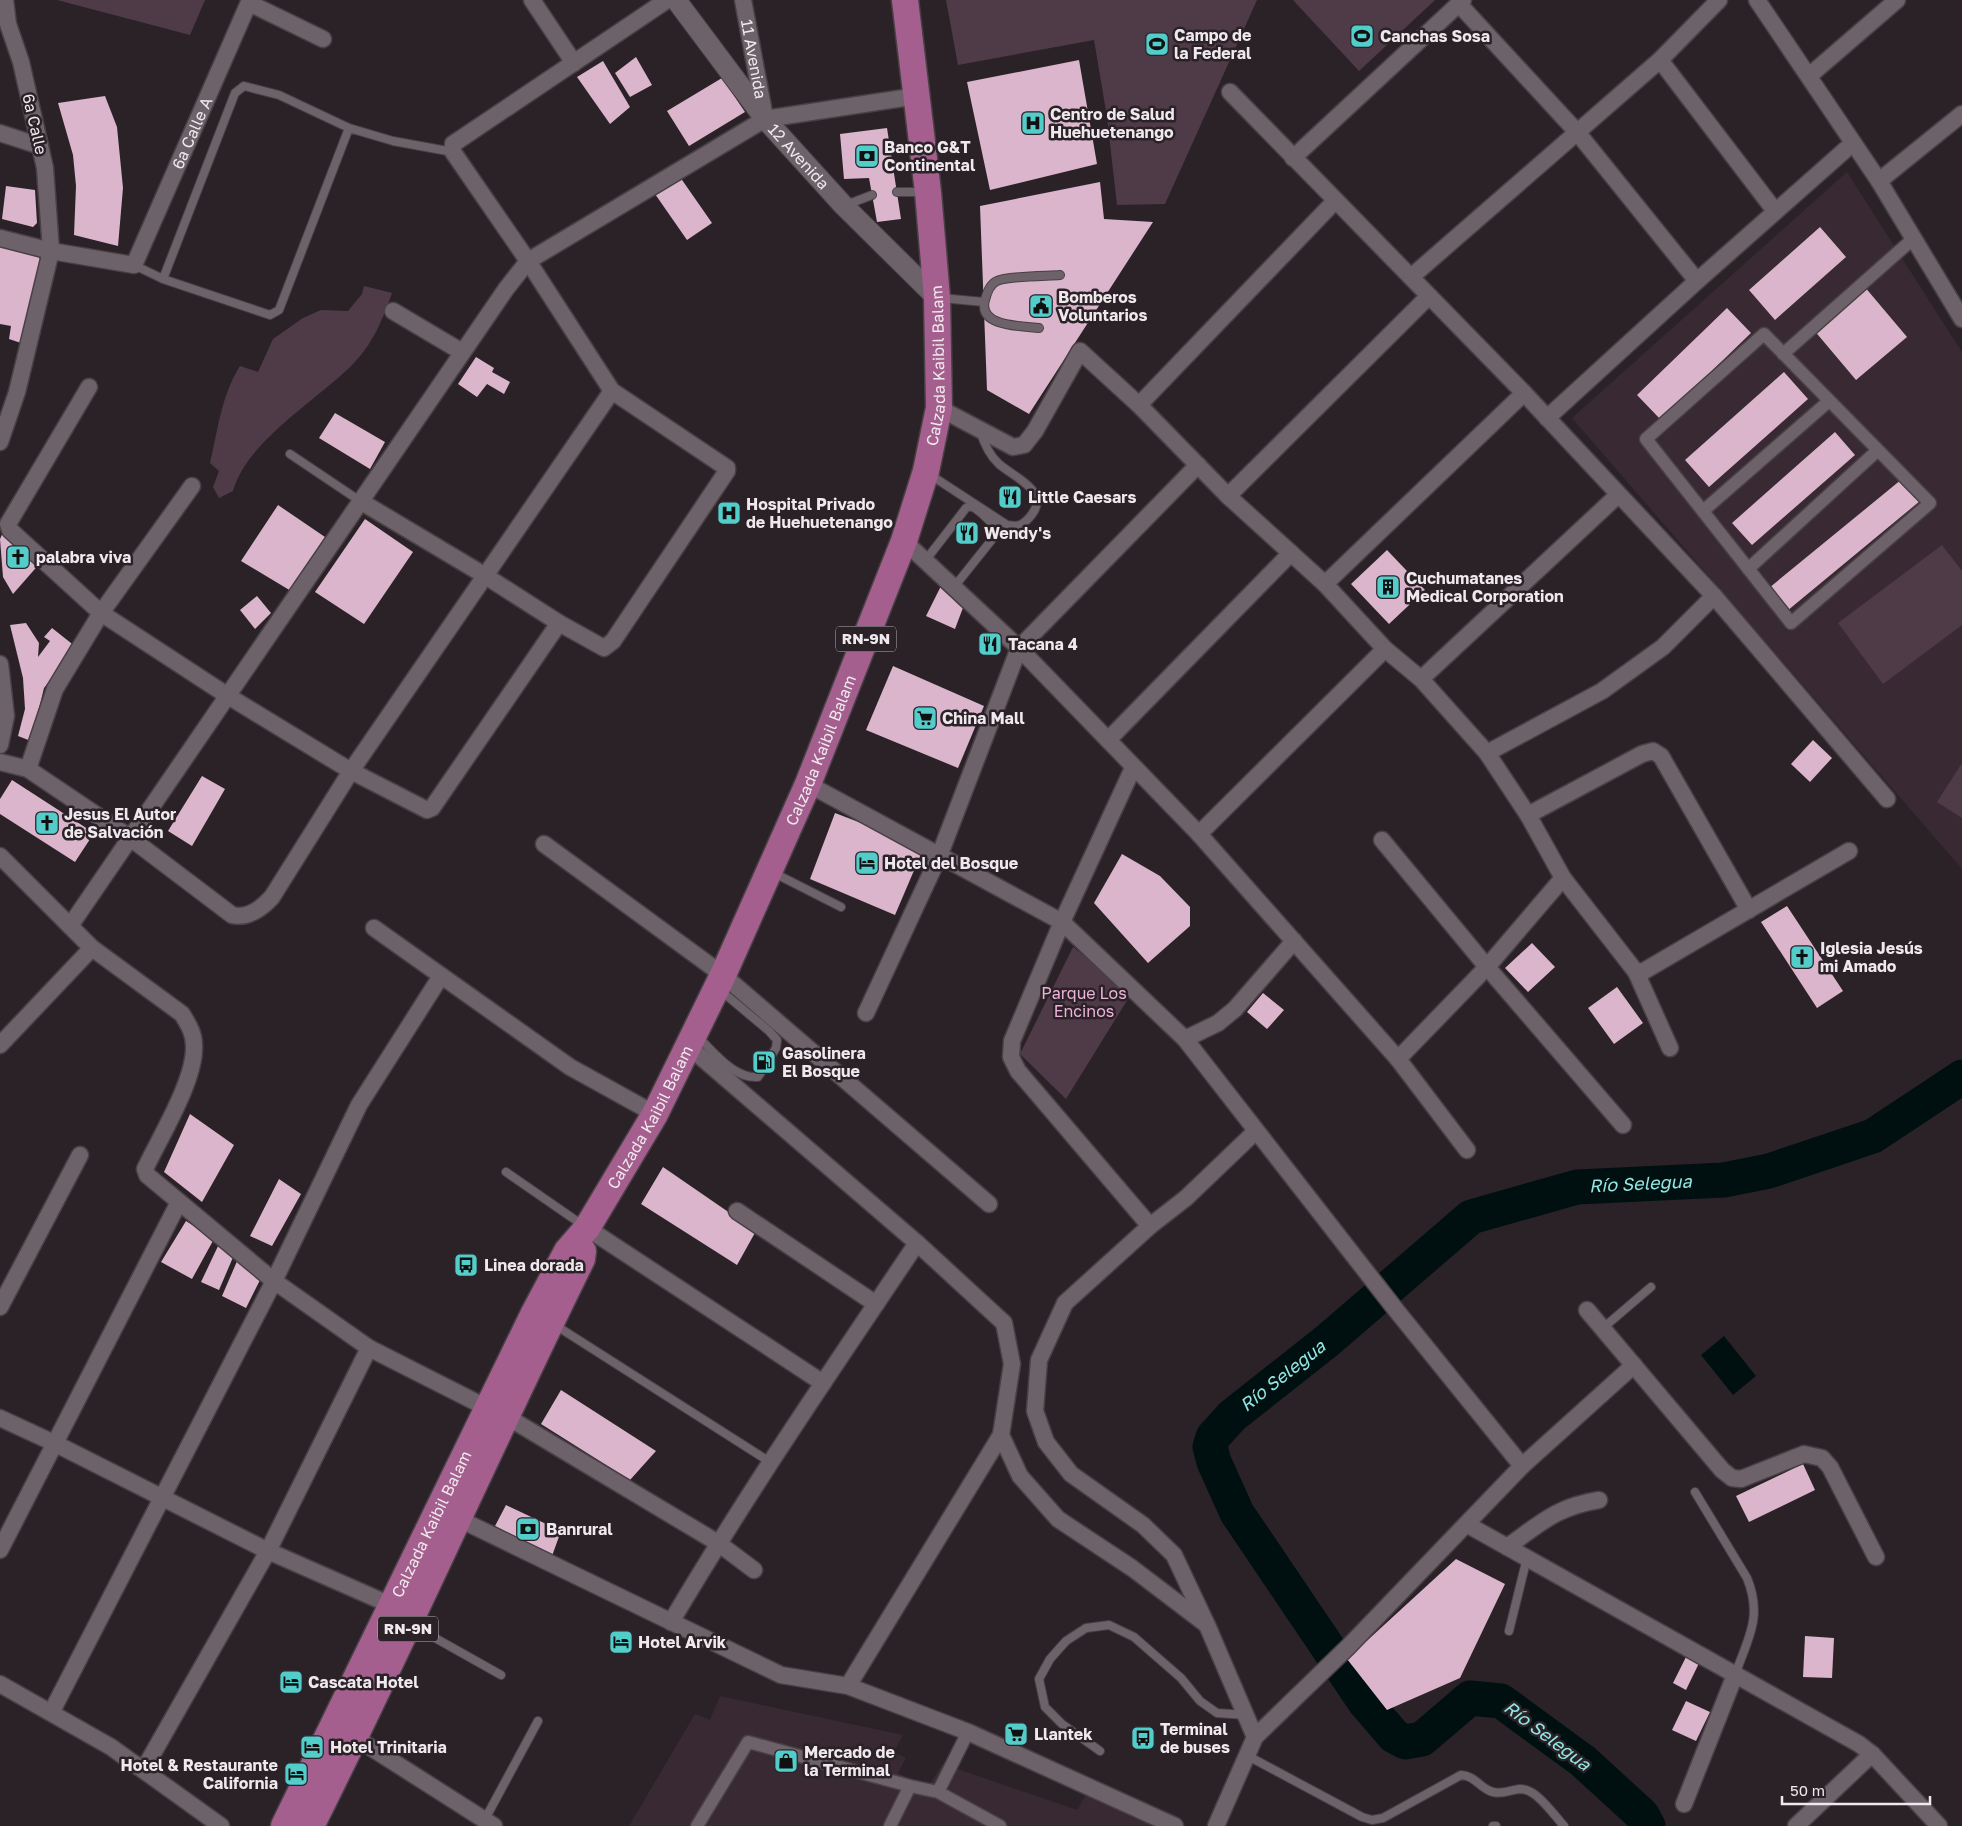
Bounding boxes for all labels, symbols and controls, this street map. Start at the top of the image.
street label: 11 Avenida [737,18,771,100]
sports icon: Canchas Sosa [1349,23,1375,49]
place label: Campo de la Federal [1174,25,1252,63]
place label: Canchas Sosa [1380,26,1490,46]
sports icon: Campo de la Federal [1144,31,1170,57]
street label: 6a Calle [18,92,52,156]
street label: 6a Calle A [167,93,216,172]
place label: Centro de Salud Huehuetenango [1050,104,1175,142]
hospital icon: Centro de Salud Huehuetenango [1020,110,1046,136]
street label: 12 Avenida [764,119,834,193]
place label: Banco G&T Continental [884,137,976,175]
bank icon: Banco G&T Continental [854,143,880,169]
street label: Calzada Kaibil Balam [921,285,950,448]
place label: Bomberos Voluntarios [1058,287,1147,325]
public building icon: Bomberos Voluntarios [1028,293,1054,319]
restaurant icon: Little Caesars [997,484,1023,510]
place label: Little Caesars [1028,487,1136,507]
place label: Hospital Privado de Huehuetenango [746,494,893,532]
hospital icon: Hospital Privado de Huehuetenango [716,500,742,526]
restaurant icon: Wendy's [954,520,980,546]
place label: Wendy's [984,523,1051,543]
church icon: palabra viva [5,544,31,570]
place label: palabra viva [36,547,131,567]
place label: Cuchumatanes Medical Corporation [1406,568,1564,606]
building icon: Cuchumatanes Medical Corporation [1375,574,1401,600]
road number: RN-9N [836,626,896,652]
restaurant icon: Tacana 4 [977,631,1003,657]
place label: Tacana 4 [1008,634,1078,654]
street label: Calzada Kaibil Balam [781,672,860,829]
supermarket icon: China Mall [912,705,938,731]
place label: China Mall [942,708,1025,728]
place label: Jesus El Autor de Salvación [64,804,176,842]
church icon: Jesus El Autor de Salvación [34,810,60,836]
hotel icon: Hotel del Bosque [854,850,880,876]
place label: Hotel del Bosque [884,853,1018,873]
place label: Iglesia Jesús mi Amado [1820,938,1923,976]
church icon: Iglesia Jesús mi Amado [1789,944,1815,970]
park label: Parque Los Encinos [1041,983,1127,1021]
street label: Calzada Kaibil Balam [603,1042,697,1193]
place label: Gasolinera El Bosque [782,1043,866,1081]
fuel station icon: Gasolinera El Bosque [751,1049,777,1075]
water label: Río Selegua [1589,1170,1693,1196]
bus stop icon: Linea dorada [453,1252,479,1278]
place label: Linea dorada [484,1255,584,1275]
water label: Río Selegua [1235,1334,1330,1416]
street label: Calzada Kaibil Balam [387,1447,475,1601]
bank icon: Banrural [515,1516,541,1542]
place label: Banrural [546,1519,613,1539]
road number: RN-9N [378,1616,438,1642]
hotel icon: Hotel Arvik [608,1629,634,1655]
place label: Hotel Arvik [638,1632,727,1652]
hotel icon: Cascata Hotel [278,1669,304,1695]
place label: Cascata Hotel [308,1672,419,1692]
water label: Río Selegua [1500,1696,1596,1775]
place label: Terminal de buses [1160,1719,1230,1757]
supermarket icon: Llantek [1003,1721,1029,1747]
place label: Llantek [1034,1724,1093,1744]
bus stop icon: Terminal de buses [1130,1725,1156,1751]
hotel icon: Hotel Trinitaria [299,1734,325,1760]
place label: Hotel Trinitaria [330,1737,447,1757]
place label: Mercado de la Terminal [804,1742,895,1780]
shop icon: Mercado de la Terminal [773,1748,799,1774]
place label: Hotel & Restaurante California [121,1755,278,1793]
hotel icon: Hotel & Restaurante California [283,1761,309,1787]
scale bar [1782,1774,1930,1806]
text: 50 m [1790,1781,1825,1799]

